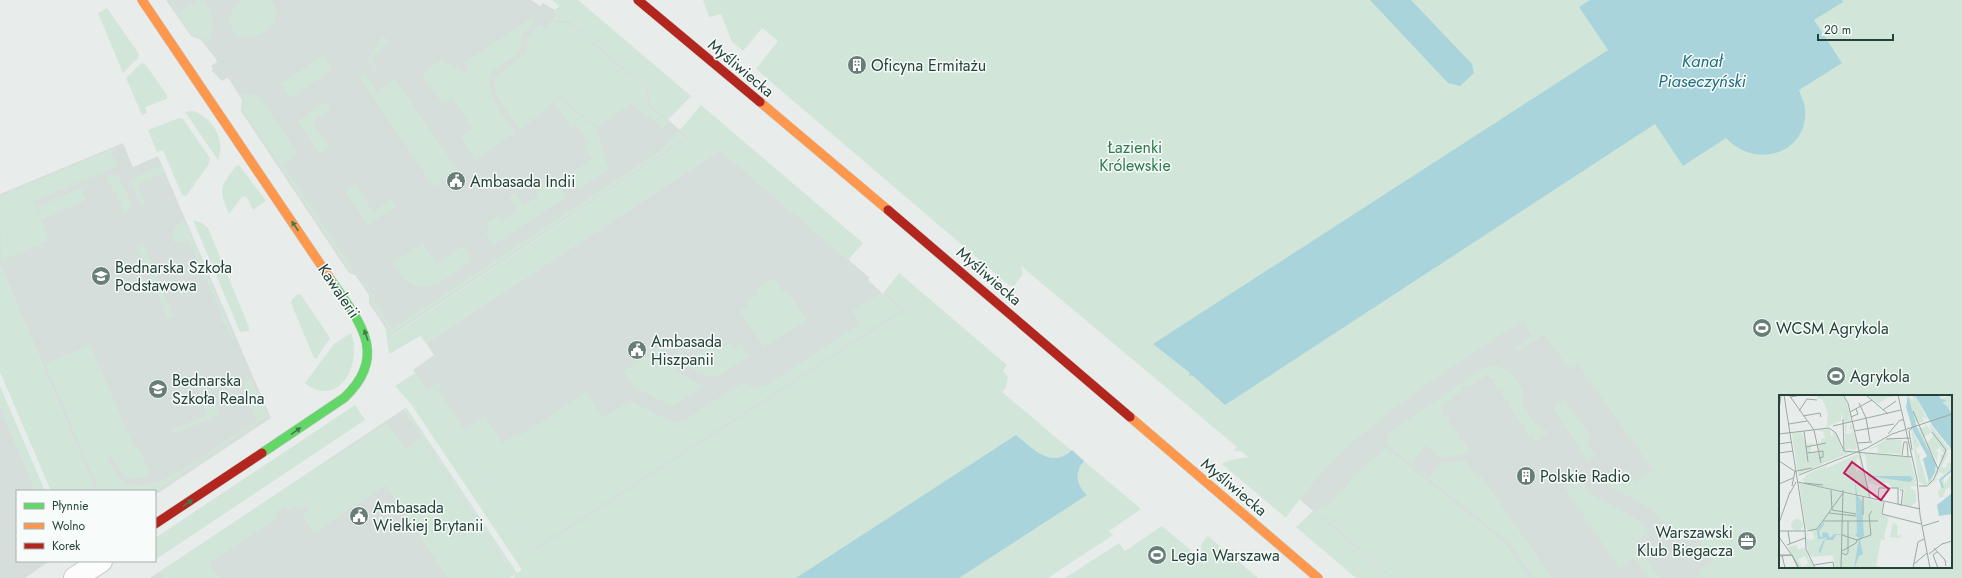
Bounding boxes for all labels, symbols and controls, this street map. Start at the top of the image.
scale bar [1818,16,1893,42]
text: 20 m [1824,21,1851,39]
street label: Myśliwiecka [703,33,779,103]
water label: Kanał Piaseczyński [1658,49,1747,93]
building icon: Oficyna Ermitażu [846,54,868,76]
place label: Oficyna Ermitażu [871,54,986,77]
park label: Łazienki Królewskie [1099,136,1171,177]
public building icon: Ambasada Indii [445,170,467,192]
place label: Ambasada Indii [470,170,575,193]
one-way arrow [291,221,299,232]
street label: Myśliwiecka [951,241,1027,311]
place label: Bednarska Szkoła Podstawowa [115,256,232,297]
street label: Kawalerii [312,259,366,323]
school or university icon: Bednarska Szkoła Podstawowa [90,265,112,287]
sports icon: WCSM Agrykola [1751,317,1773,339]
place label: WCSM Agrykola [1776,317,1889,340]
one-way arrow [362,329,368,341]
place label: Ambasada Hiszpanii [651,330,722,371]
public building icon: Ambasada Hiszpanii [626,339,648,361]
sports icon: Agrykola [1825,365,1847,387]
place label: Agrykola [1850,365,1910,388]
place label: Bednarska Szkoła Realna [172,369,265,410]
school or university icon: Bednarska Szkoła Realna [147,378,169,400]
inset map [1779,395,1952,568]
one-way arrow [290,427,301,435]
street label: Myśliwiecka [1196,452,1272,522]
building icon: Polskie Radio [1515,465,1537,487]
place label: Polskie Radio [1540,465,1630,488]
legend [16,490,156,562]
place label: Ambasada Wielkiej Brytanii [373,496,483,537]
text: Płynnie [52,497,89,515]
one-way arrow [182,499,193,507]
public building icon: Ambasada Wielkiej Brytanii [348,505,370,527]
text: Wolno [52,517,86,535]
place label: Warszawski Klub Biegacza [1637,521,1733,562]
office icon: Warszawski Klub Biegacza [1736,530,1758,552]
text: Korek [52,537,81,555]
sports icon: Legia Warszawa [1146,544,1168,566]
place label: Legia Warszawa [1171,544,1280,567]

